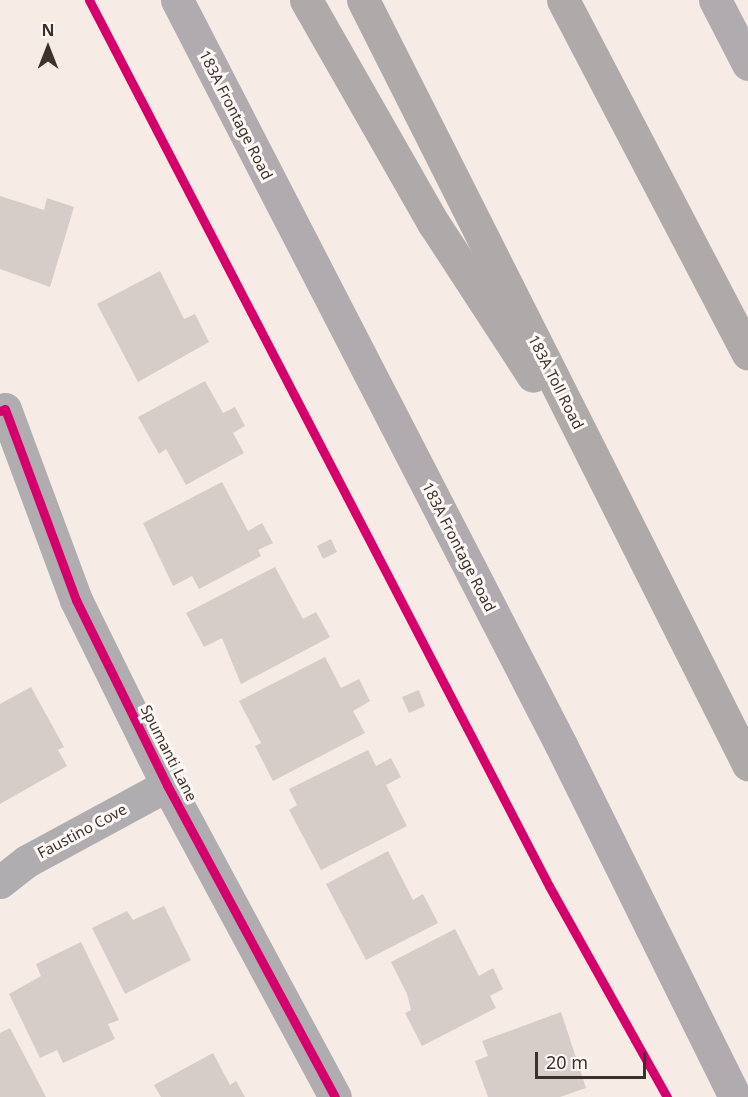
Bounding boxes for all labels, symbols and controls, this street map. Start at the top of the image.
north arrow [18,18,78,78]
text: N [41,19,55,41]
street label: 183A Frontage Road [196,47,276,183]
street label: 183A Toll Road [525,332,587,432]
street label: 183A Frontage Road [419,479,499,615]
street label: Spumanti Lane [137,702,201,804]
street label: Faustino Cove [34,800,130,862]
scale bar [538,1040,649,1078]
text: 20 m [546,1050,588,1074]

